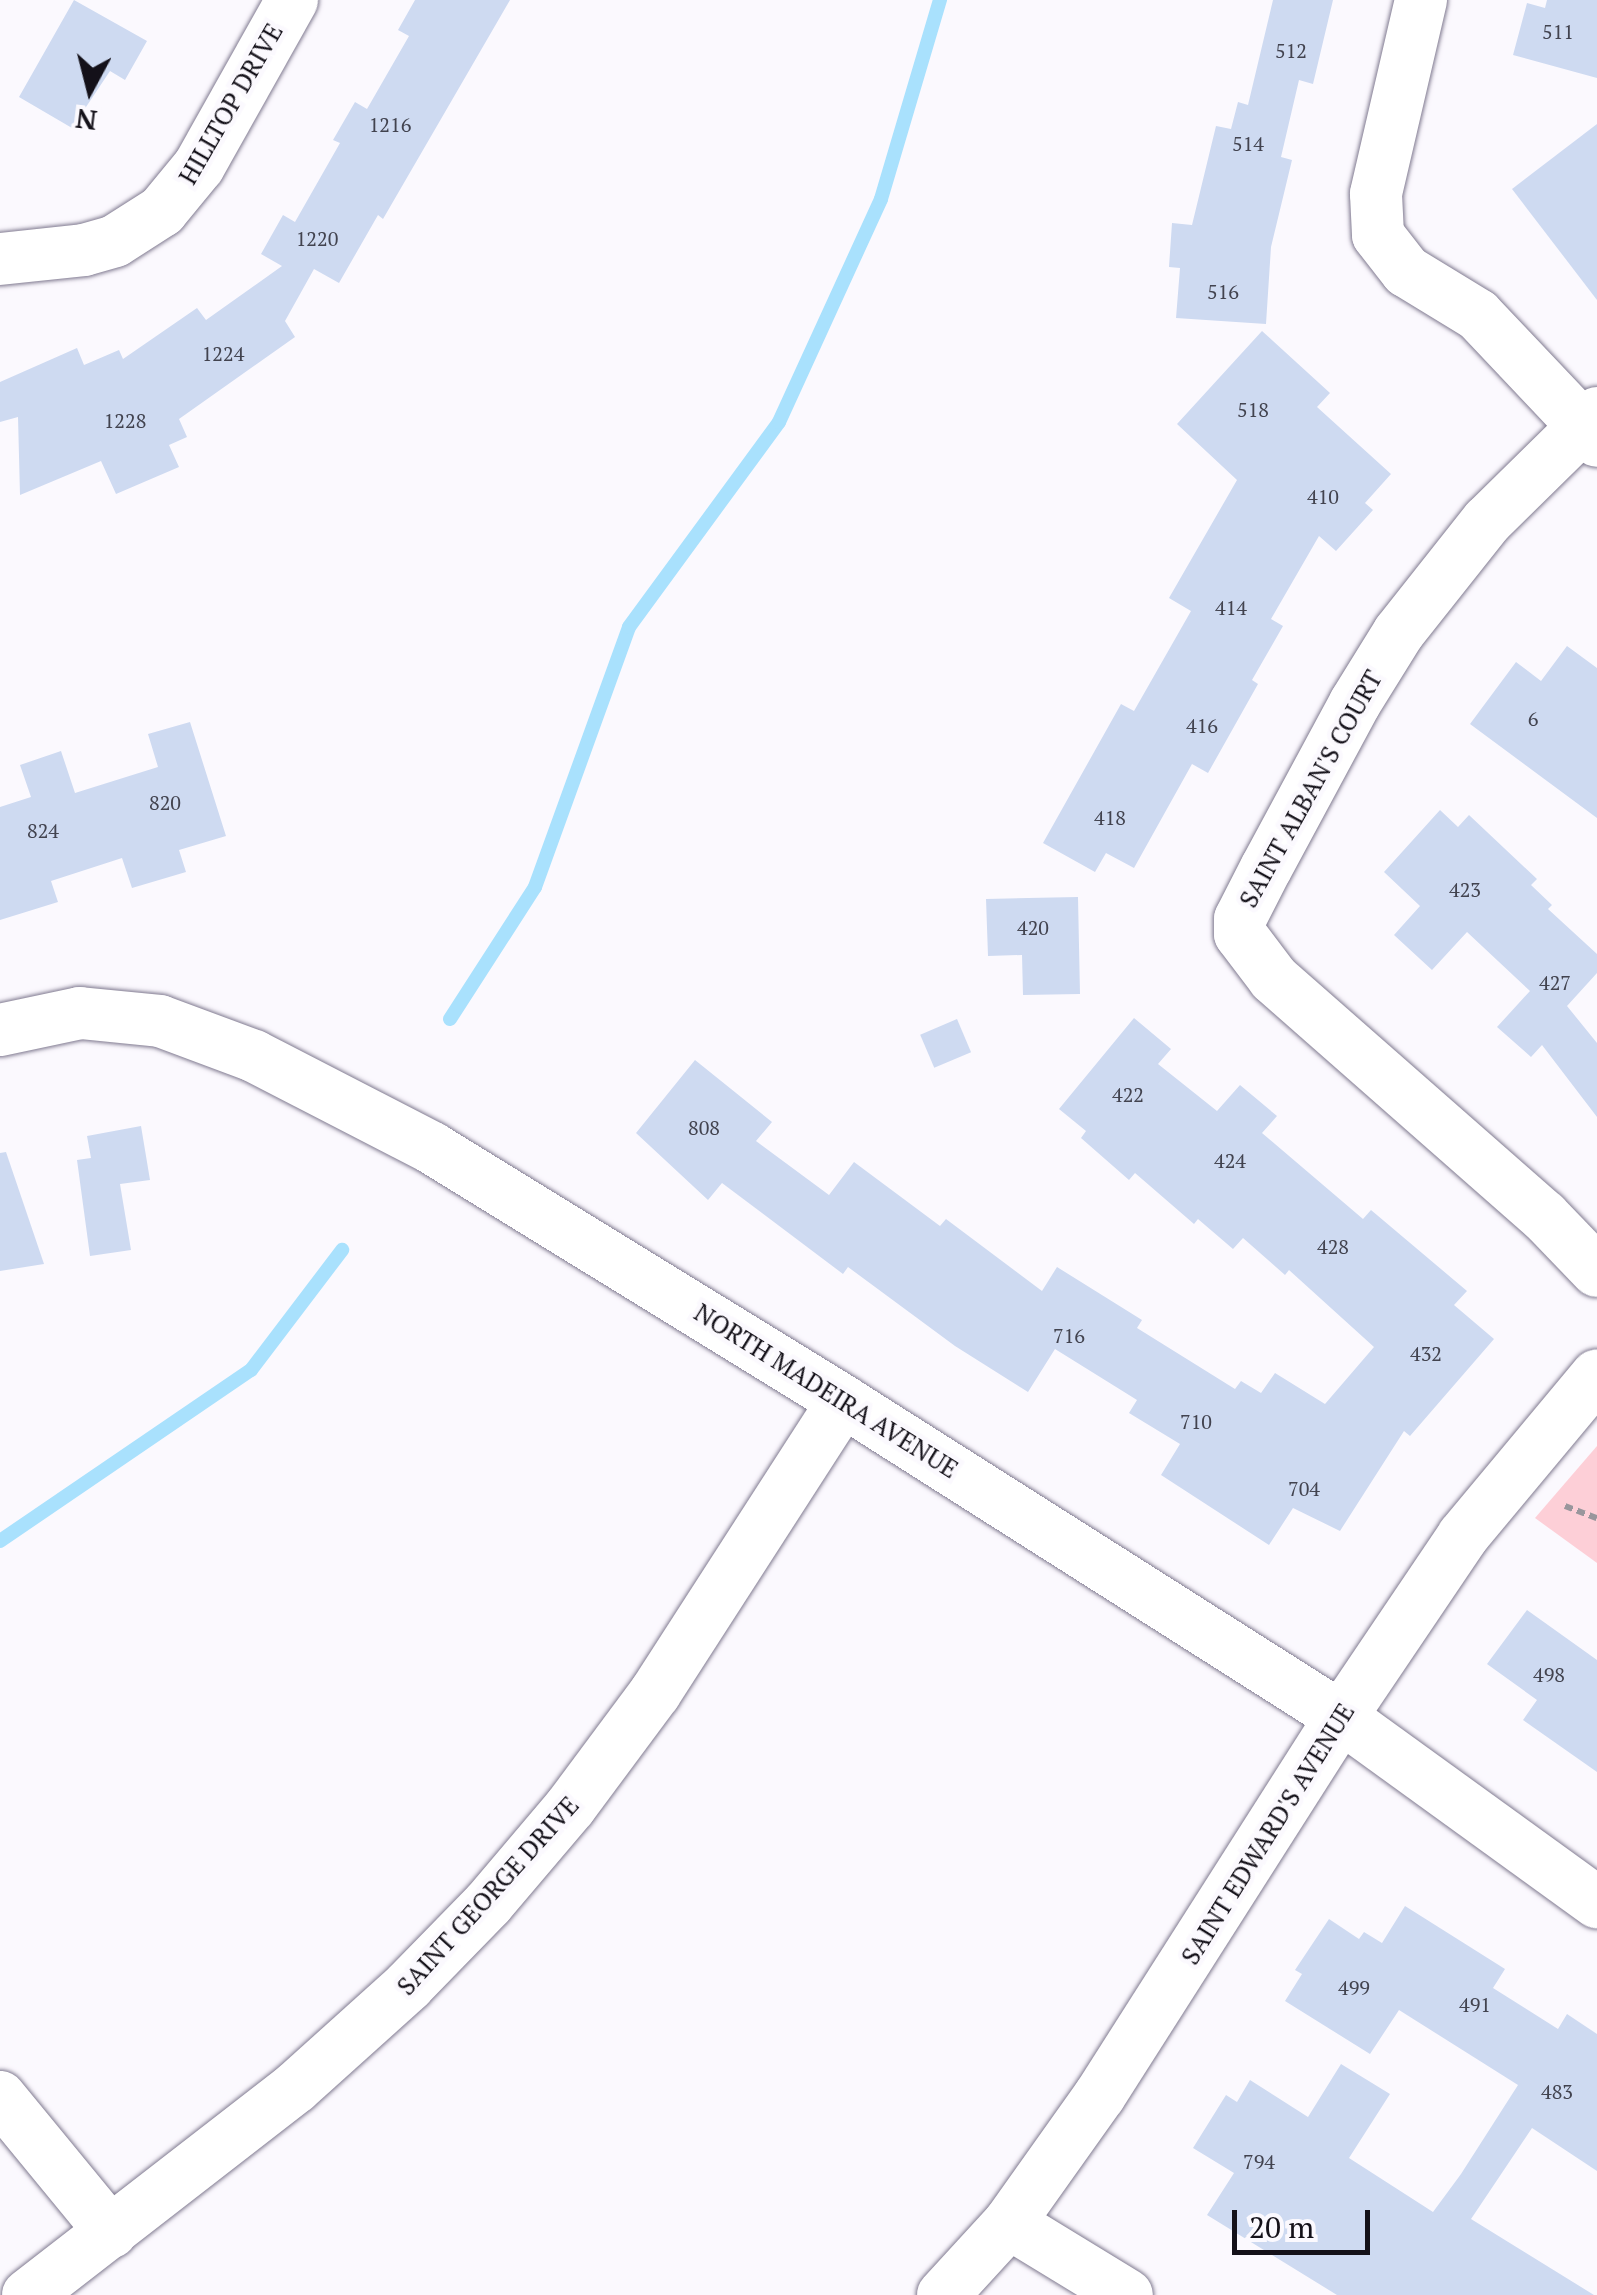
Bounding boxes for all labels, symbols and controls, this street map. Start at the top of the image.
street label: HILLTOP DRIVE [173,18,289,190]
house number: 511 [1542,19,1574,43]
house number: 512 [1275,38,1307,62]
north arrow [40,40,140,140]
text: N [73,101,99,140]
house number: 1216 [369,112,411,136]
house number: 514 [1232,131,1264,155]
house number: 1220 [296,226,338,250]
house number: 516 [1207,279,1239,303]
house number: 1224 [202,341,244,365]
house number: 518 [1237,397,1269,421]
house number: 1228 [104,408,146,432]
house number: 410 [1307,484,1339,508]
house number: 414 [1215,595,1247,619]
street label: SAINT ALBAN'S COURT [1233,665,1389,913]
house number: 6 [1528,706,1538,730]
house number: 416 [1186,713,1218,737]
house number: 820 [149,790,181,814]
house number: 418 [1094,805,1126,829]
house number: 824 [27,818,59,842]
house number: 423 [1449,877,1481,901]
house number: 420 [1017,915,1049,939]
house number: 427 [1539,970,1571,994]
house number: 422 [1112,1082,1144,1106]
house number: 808 [688,1115,720,1139]
house number: 424 [1214,1148,1246,1172]
house number: 428 [1317,1234,1349,1258]
street label: NORTH MADEIRA AVENUE [688,1297,964,1485]
house number: 716 [1053,1323,1085,1347]
house number: 432 [1410,1341,1442,1365]
house number: 710 [1180,1409,1212,1433]
house number: 704 [1288,1476,1320,1500]
house number: 498 [1533,1662,1565,1686]
street label: SAINT EDWARD'S AVENUE [1175,1698,1361,1970]
street label: SAINT GEORGE DRIVE [391,1791,585,2001]
house number: 499 [1338,1975,1370,1999]
house number: 491 [1459,1992,1491,2016]
house number: 483 [1541,2079,1573,2103]
house number: 794 [1243,2149,1275,2173]
scale bar [1237,2190,1374,2252]
text: 20 m [1249,2207,1314,2247]

